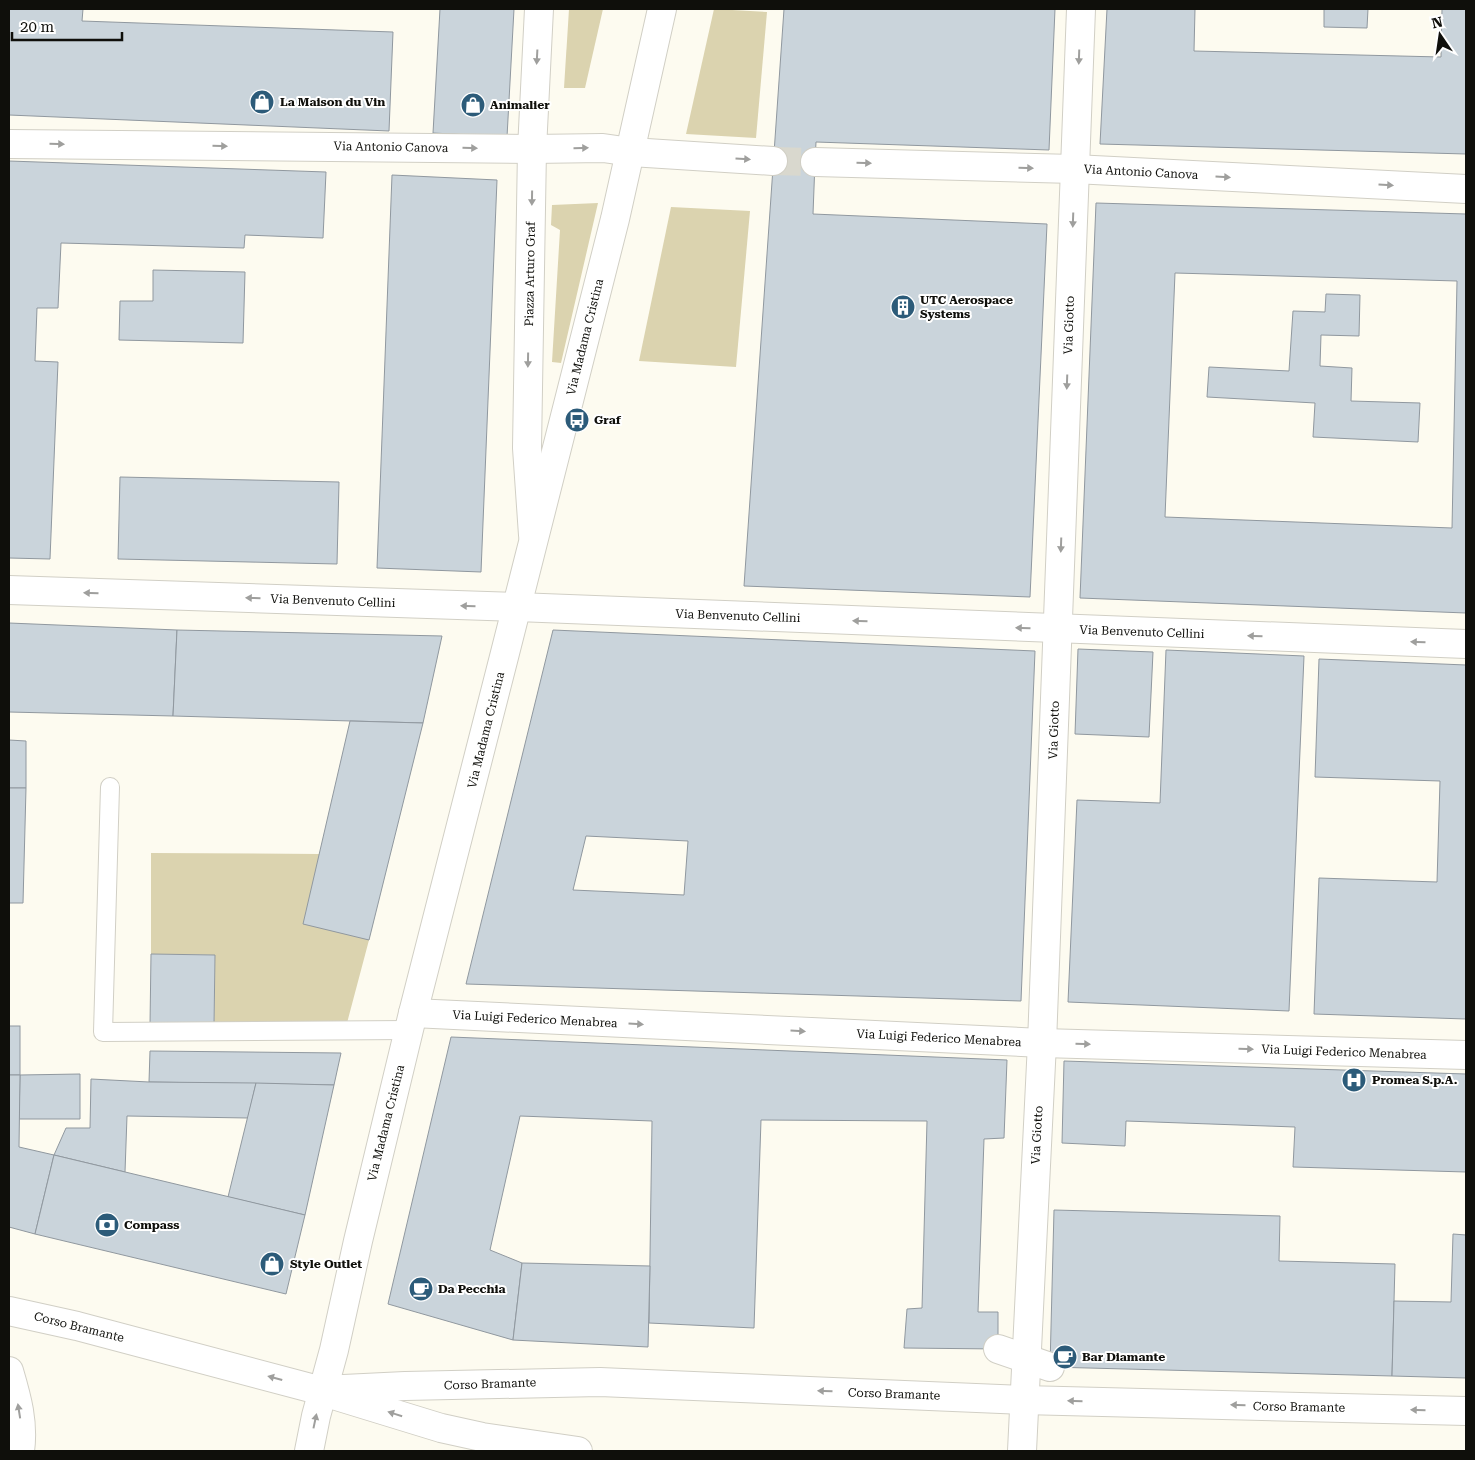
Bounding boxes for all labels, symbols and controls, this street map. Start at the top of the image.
scale bar [12,10,122,42]
north arrow [1415,10,1465,60]
text: N [1430,13,1444,31]
text: 20 m [20,18,55,36]
one-way arrow [533,50,541,66]
one-way arrow [1074,50,1082,66]
shop icon: La Maison du Vin [249,89,275,115]
shop icon: Animalier [460,92,486,118]
place label: La Maison du Vin [280,95,385,109]
place label: Animalier [490,98,550,112]
street label: Via Antonio Canova [333,139,449,155]
one-way arrow [50,140,66,148]
one-way arrow [212,142,228,150]
one-way arrow [462,144,478,152]
one-way arrow [573,144,589,152]
one-way arrow [736,155,752,163]
one-way arrow [856,159,872,167]
street label: Via Antonio Canova [1083,162,1199,182]
one-way arrow [1018,164,1034,172]
one-way arrow [1216,173,1232,181]
one-way arrow [1378,181,1394,189]
one-way arrow [527,190,535,206]
one-way arrow [1068,212,1076,228]
street label: Piazza Arturo Graf [522,221,538,327]
street label: Via Madama Cristina [564,277,606,397]
place label: UTC Aerospace Systems [920,293,1013,321]
building icon: UTC Aerospace Systems [890,294,916,320]
street label: Via Giotto [1061,295,1077,355]
one-way arrow [524,352,532,368]
one-way arrow [1062,375,1070,391]
bus stop icon: Graf [564,407,590,433]
place label: Graf [594,413,622,427]
one-way arrow [1057,537,1065,553]
one-way arrow [82,588,98,596]
street label: Via Benvenuto Cellini [270,592,396,610]
one-way arrow [245,594,261,602]
one-way arrow [460,602,476,610]
street label: Via Benvenuto Cellini [675,607,801,625]
one-way arrow [852,617,868,625]
one-way arrow [1015,623,1031,631]
street label: Via Benvenuto Cellini [1079,623,1205,641]
one-way arrow [1247,632,1263,640]
one-way arrow [1409,638,1425,646]
street label: Via Madama Cristina [465,670,507,790]
street label: Via Giotto [1046,700,1062,760]
street label: Via Luigi Federico Menabrea [452,1008,618,1030]
one-way arrow [628,1020,644,1028]
street label: Via Luigi Federico Menabrea [856,1027,1022,1049]
one-way arrow [791,1028,807,1036]
one-way arrow [1075,1040,1091,1048]
street label: Via Luigi Federico Menabrea [1261,1042,1427,1062]
one-way arrow [1238,1045,1254,1053]
street label: Via Madama Cristina [365,1063,407,1183]
hospital icon: Promea S.p.A. [1341,1067,1367,1093]
place label: Promea S.p.A. [1372,1073,1458,1087]
street label: Via Giotto [1028,1105,1046,1165]
bank icon: Compass [94,1212,120,1238]
place label: Compass [124,1218,179,1232]
shop icon: Style Outlet [259,1251,285,1277]
place label: Style Outlet [290,1257,362,1271]
cafe icon: Da Pecchia [408,1276,434,1302]
place label: Da Pecchia [438,1282,506,1296]
street label: Corso Bramante [32,1309,126,1345]
cafe icon: Bar Diamante [1052,1344,1078,1370]
place label: Bar Diamante [1082,1350,1165,1364]
one-way arrow [268,1374,283,1382]
street label: Corso Bramante [444,1375,537,1393]
street label: Corso Bramante [848,1385,941,1403]
one-way arrow [817,1387,833,1395]
one-way arrow [1067,1397,1083,1405]
street label: Corso Bramante [1253,1399,1346,1415]
one-way arrow [1229,1401,1245,1409]
one-way arrow [15,1402,23,1418]
one-way arrow [1409,1406,1425,1414]
one-way arrow [387,1409,402,1417]
one-way arrow [311,1413,319,1428]

